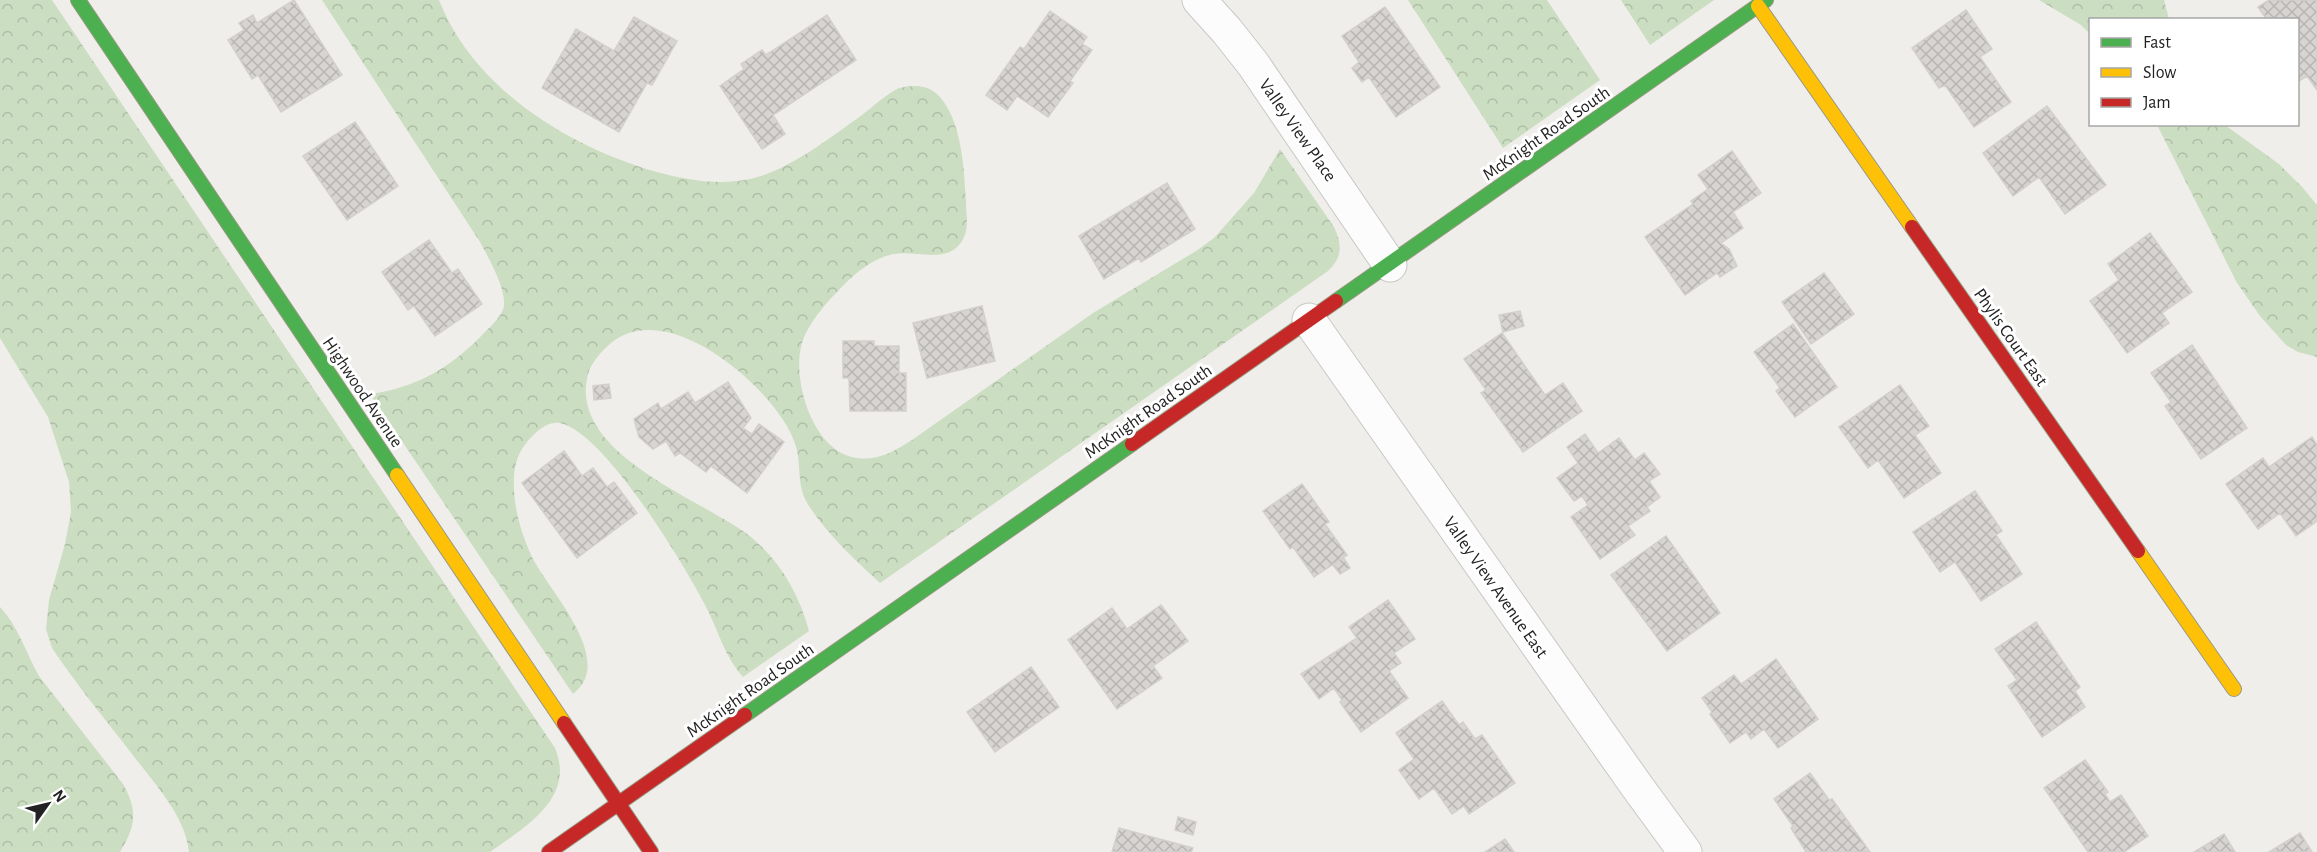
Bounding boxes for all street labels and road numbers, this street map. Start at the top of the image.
street label: Valley View Place [1255,76,1339,185]
street label: McKnight Road South [1480,83,1613,184]
street label: Phylis Court East [1970,285,2051,390]
street label: Highwood Avenue [319,334,406,451]
street label: McKnight Road South [1082,361,1215,462]
street label: Valley View Avenue East [1440,514,1551,662]
street label: McKnight Road South [684,640,817,741]

